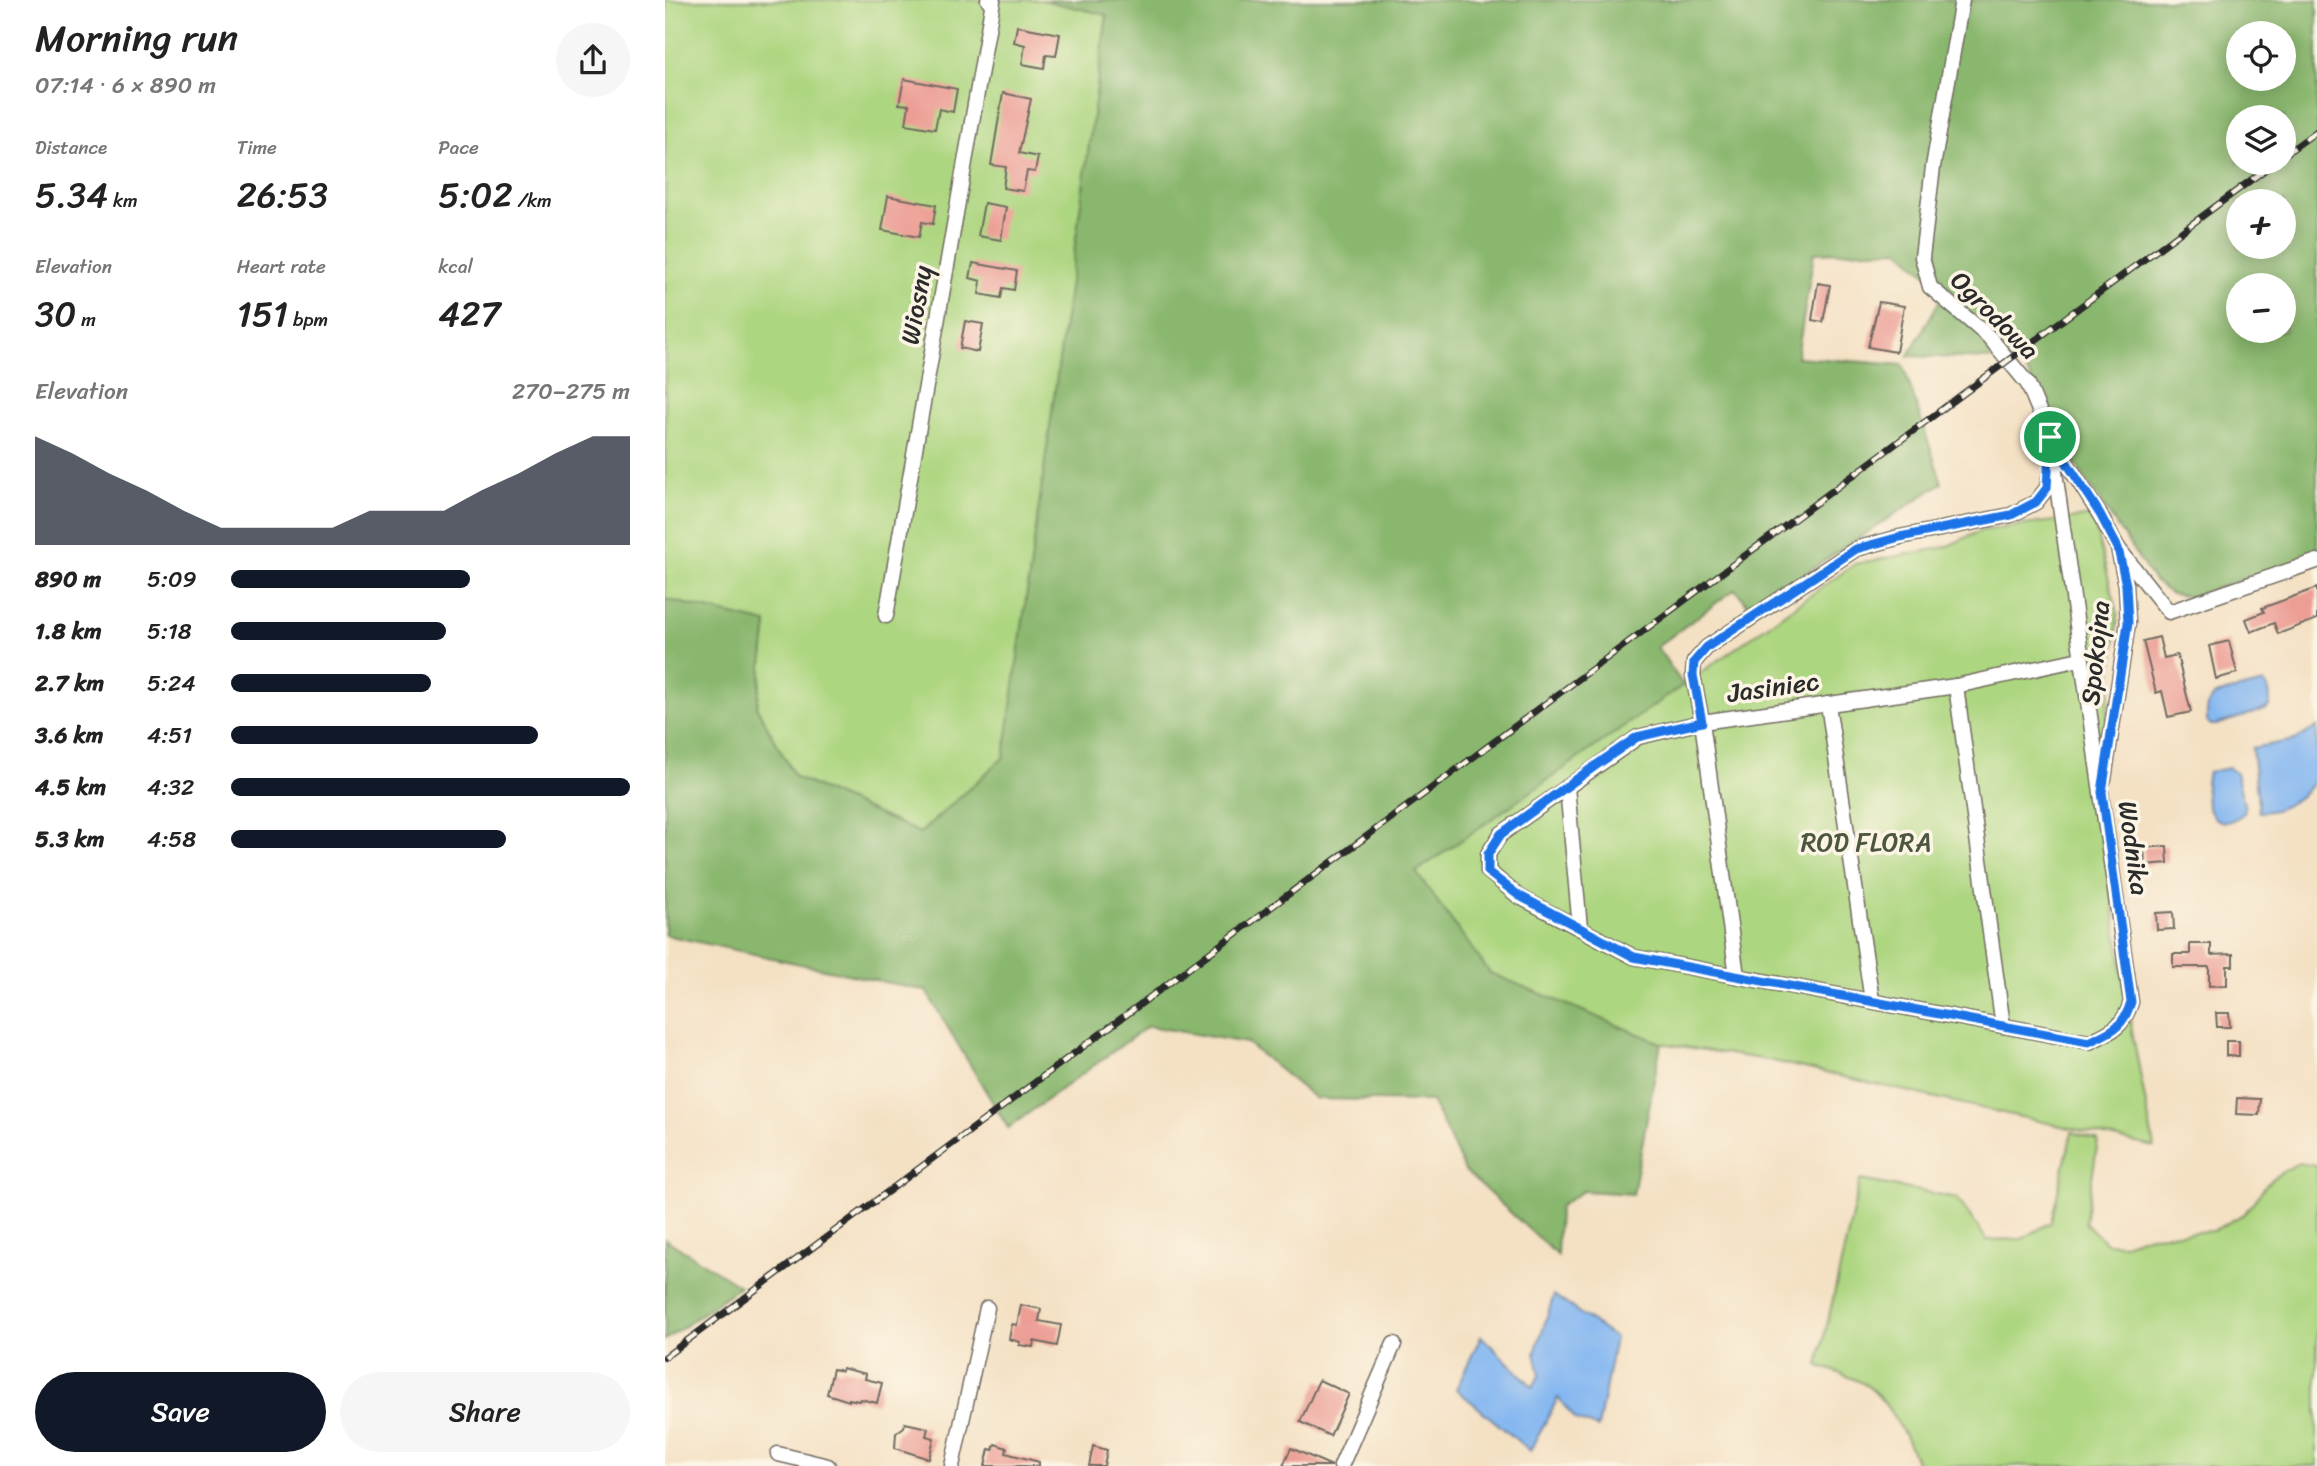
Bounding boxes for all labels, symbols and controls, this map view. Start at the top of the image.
text: Morning run [35,5,238,72]
map controls [2226,21,2296,343]
button: locate [2226,21,2296,91]
button: share [556,23,630,97]
text: 07:14 · 6 × 890 m [35,65,216,106]
button: layers [2226,105,2296,175]
text: Distance [35,131,107,164]
text: Time [237,131,277,164]
text: Pace [438,131,479,164]
text: 5.34 [35,164,108,226]
text: 26:53 [237,164,328,226]
text: 5:02 [438,164,513,226]
text: km [108,184,138,217]
text: /km [513,184,552,217]
button: + [2226,189,2296,259]
text: Elevation [35,250,112,283]
text: Heart rate [237,250,326,283]
text: kcal [438,250,473,283]
street label: Ogrodowa [1939,259,2051,371]
street label: Wiosny [886,261,946,348]
button: − [2226,273,2296,343]
text: 30 [35,283,76,345]
text: 151 [237,283,288,345]
text: 427 [438,283,500,345]
text: m [76,303,96,336]
text: bpm [288,303,328,336]
text: Elevation [35,371,128,412]
text: 270–275 m [512,371,630,412]
pin [2020,407,2080,467]
icon: arrive [2031,418,2069,456]
text: 890 m [35,559,101,600]
text: 5:09 [147,559,197,600]
street label: Spokojna [2067,598,2123,708]
text: 1.8 km [35,611,102,652]
text: 5:18 [147,611,192,652]
street label: Jasiniec [1723,658,1822,716]
text: 2.7 km [35,663,104,704]
text: 5:24 [147,663,196,704]
text: 3.6 km [35,715,104,756]
text: 4:51 [147,715,192,756]
text: 4.5 km [35,767,106,808]
text: 4:32 [147,767,194,808]
street label: Wodnika [2105,798,2163,898]
text: 5.3 km [35,819,104,860]
text: 4:58 [147,819,196,860]
park label: ROD FLORA [1801,819,1931,865]
button: Save [35,1372,326,1452]
button: Share [340,1372,630,1452]

